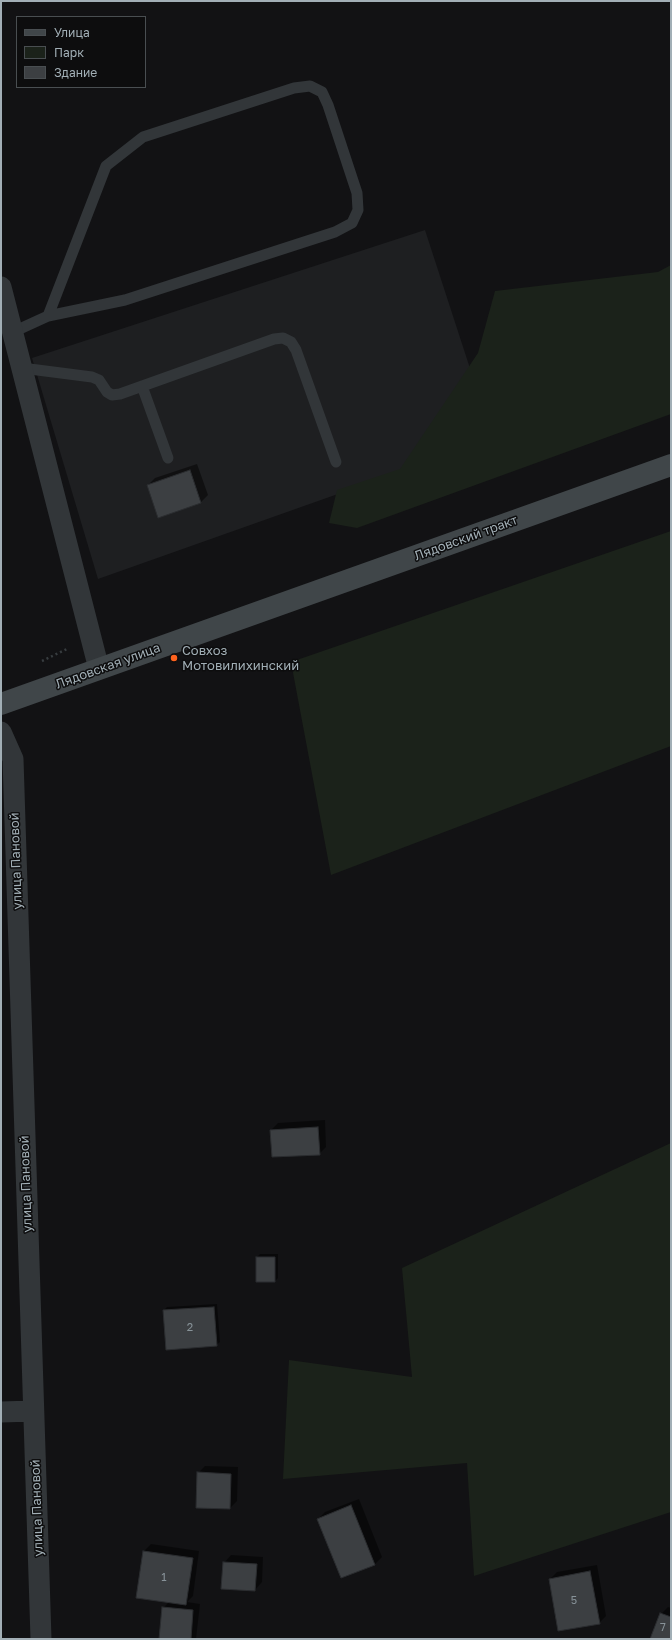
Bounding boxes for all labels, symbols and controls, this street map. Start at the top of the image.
legend [16,16,146,88]
text: Улица [54,25,90,40]
text: Парк [54,45,84,60]
text: Здание [54,65,97,80]
street label: Лядовский тракт [412,512,520,564]
street label: Лядовская улица [54,640,162,692]
place label: Совхоз Мотовилихинский [182,643,299,674]
marker: Совхоз Мотовилихинский [169,653,179,663]
street label: улица Пановой [7,812,25,910]
street label: улица Пановой [17,1135,35,1233]
house number: 2 [187,1321,193,1335]
street label: улица Пановой [28,1459,46,1557]
house number: 1 [161,1571,167,1585]
house number: 5 [571,1594,577,1608]
house number: 7 [660,1621,666,1635]

